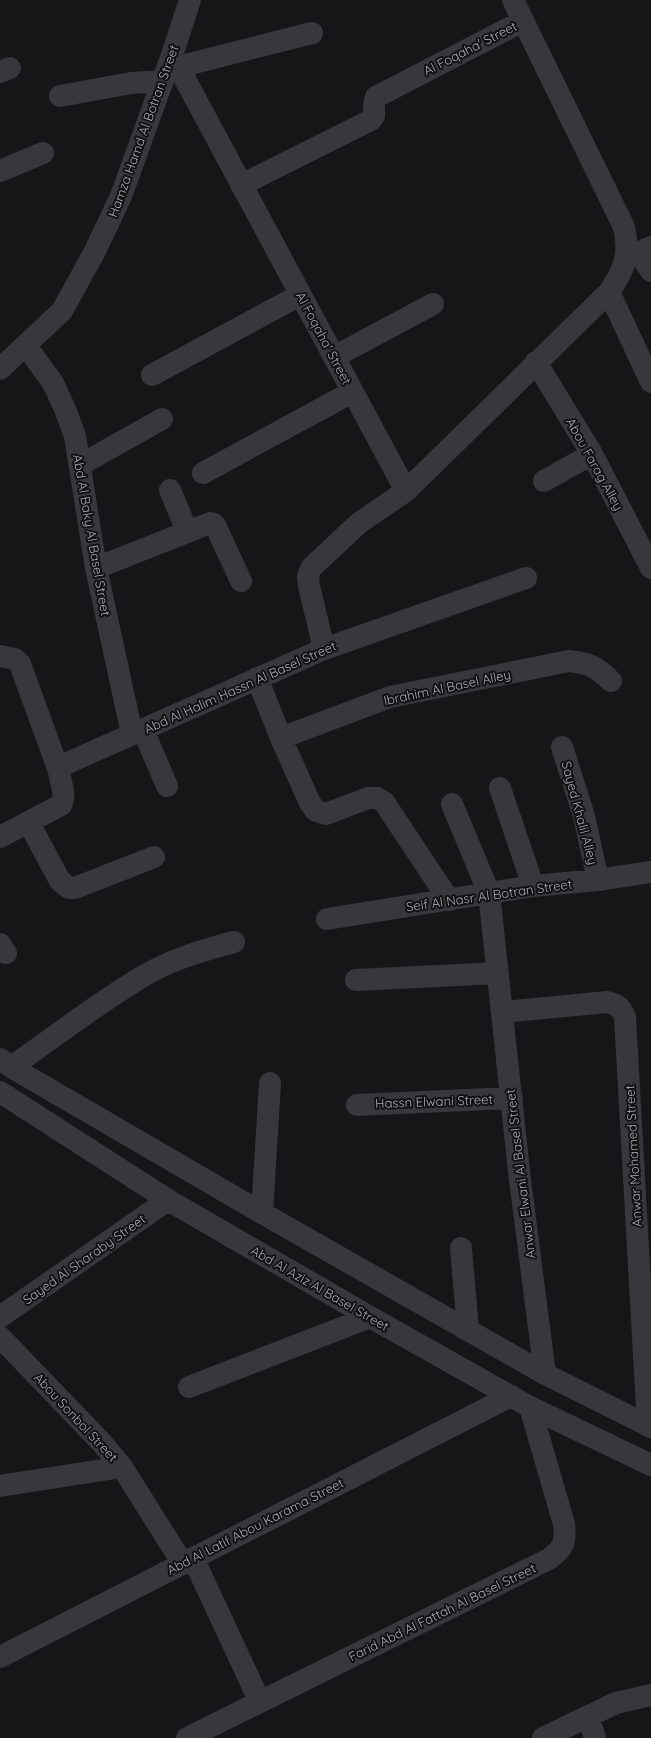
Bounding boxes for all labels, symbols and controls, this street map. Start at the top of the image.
street label: Al Foqaha' Street [421,18,519,78]
street label: Hamza Hamd Al Botran Street [104,43,182,219]
street label: Al Foqaha' Street [293,289,355,387]
street label: Abou Farag Alley [563,415,627,513]
street label: Abd Al Baky Al Basel Street [70,453,114,617]
street label: Abd Al Halim Hassn Al Basel Street [142,637,338,737]
street label: Ibrahim Al Basel Alley [382,666,512,708]
street label: Sayed Khalil Alley [558,759,602,867]
street label: Seif Al Nasr Al Botran Street [405,875,573,915]
street label: Anwar Mohamed Street [621,1085,645,1227]
street label: Anwar Elwani Al Basel Street [502,1088,538,1260]
street label: Hassn Elwani Street [375,1091,493,1111]
street label: Sayed Al Sharaby Street [20,1211,148,1307]
street label: Abd Al Aziz Al Basel Street [248,1242,392,1334]
street label: Abou Sonbol Street [31,1369,121,1465]
street label: Abd Al Latif Abou Karama Street [164,1474,346,1578]
street label: Farid Abd Al Fattah Al Basel Street [346,1560,538,1664]

